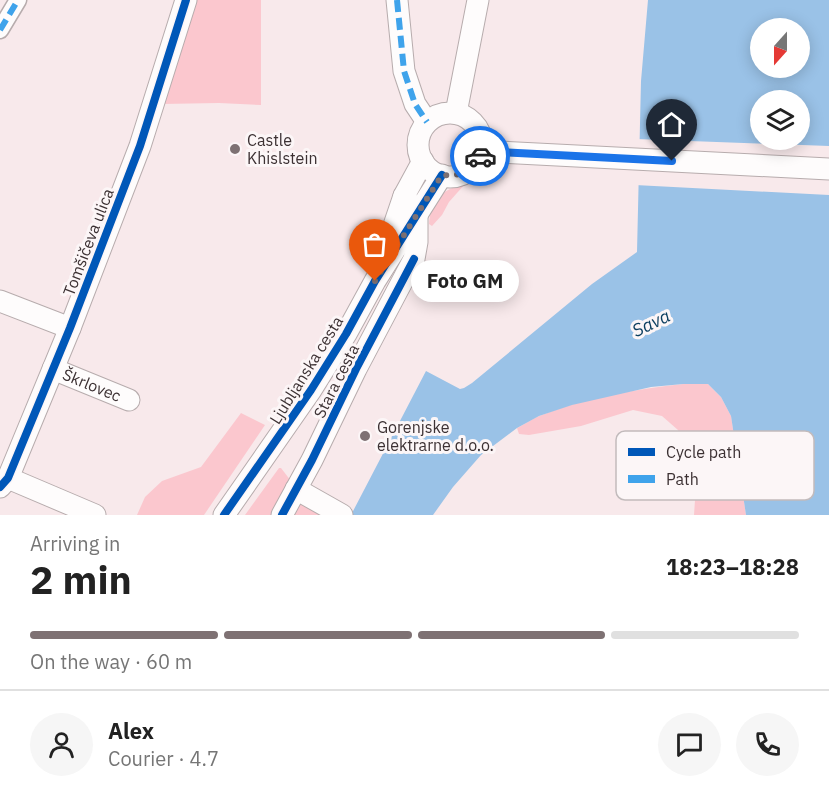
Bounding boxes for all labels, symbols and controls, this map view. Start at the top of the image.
north arrow [750,18,810,78]
map controls [750,18,810,150]
button: layers [750,90,810,150]
pin [646,99,697,161]
icon: home [655,108,688,141]
courier [450,126,510,186]
place label: Castle Khislstein [247,130,317,168]
icon: car [464,140,497,173]
marker: Castle Khislstein [228,142,242,156]
street label: Tomšičeva ulica [58,185,118,299]
pin [349,219,400,281]
icon: bag [358,228,391,261]
callout: Foto GM [411,260,519,302]
text: Foto GM [427,267,503,294]
water label: Sava [628,304,674,342]
street label: Ljubljanska cesta [265,312,347,428]
street label: Stara cesta [309,340,363,421]
street label: Škrlovec [60,363,124,406]
place label: Gorenjske elektrarne d.o.o. [377,417,494,455]
marker: Gorenjske elektrarne d.o.o. [358,429,372,443]
legend [616,431,814,500]
text: Cycle path [666,442,741,462]
text: Path [666,469,699,489]
text: Arriving in [30,530,120,557]
text: 18:23–18:28 [666,552,799,581]
text: 2 min [30,554,132,605]
text: On the way · 60 m [30,648,192,675]
button: person [30,713,93,776]
button: chat [658,713,721,776]
button: phone [736,713,799,776]
text: Alex [108,716,154,745]
text: Courier · 4.7 [108,745,219,772]

